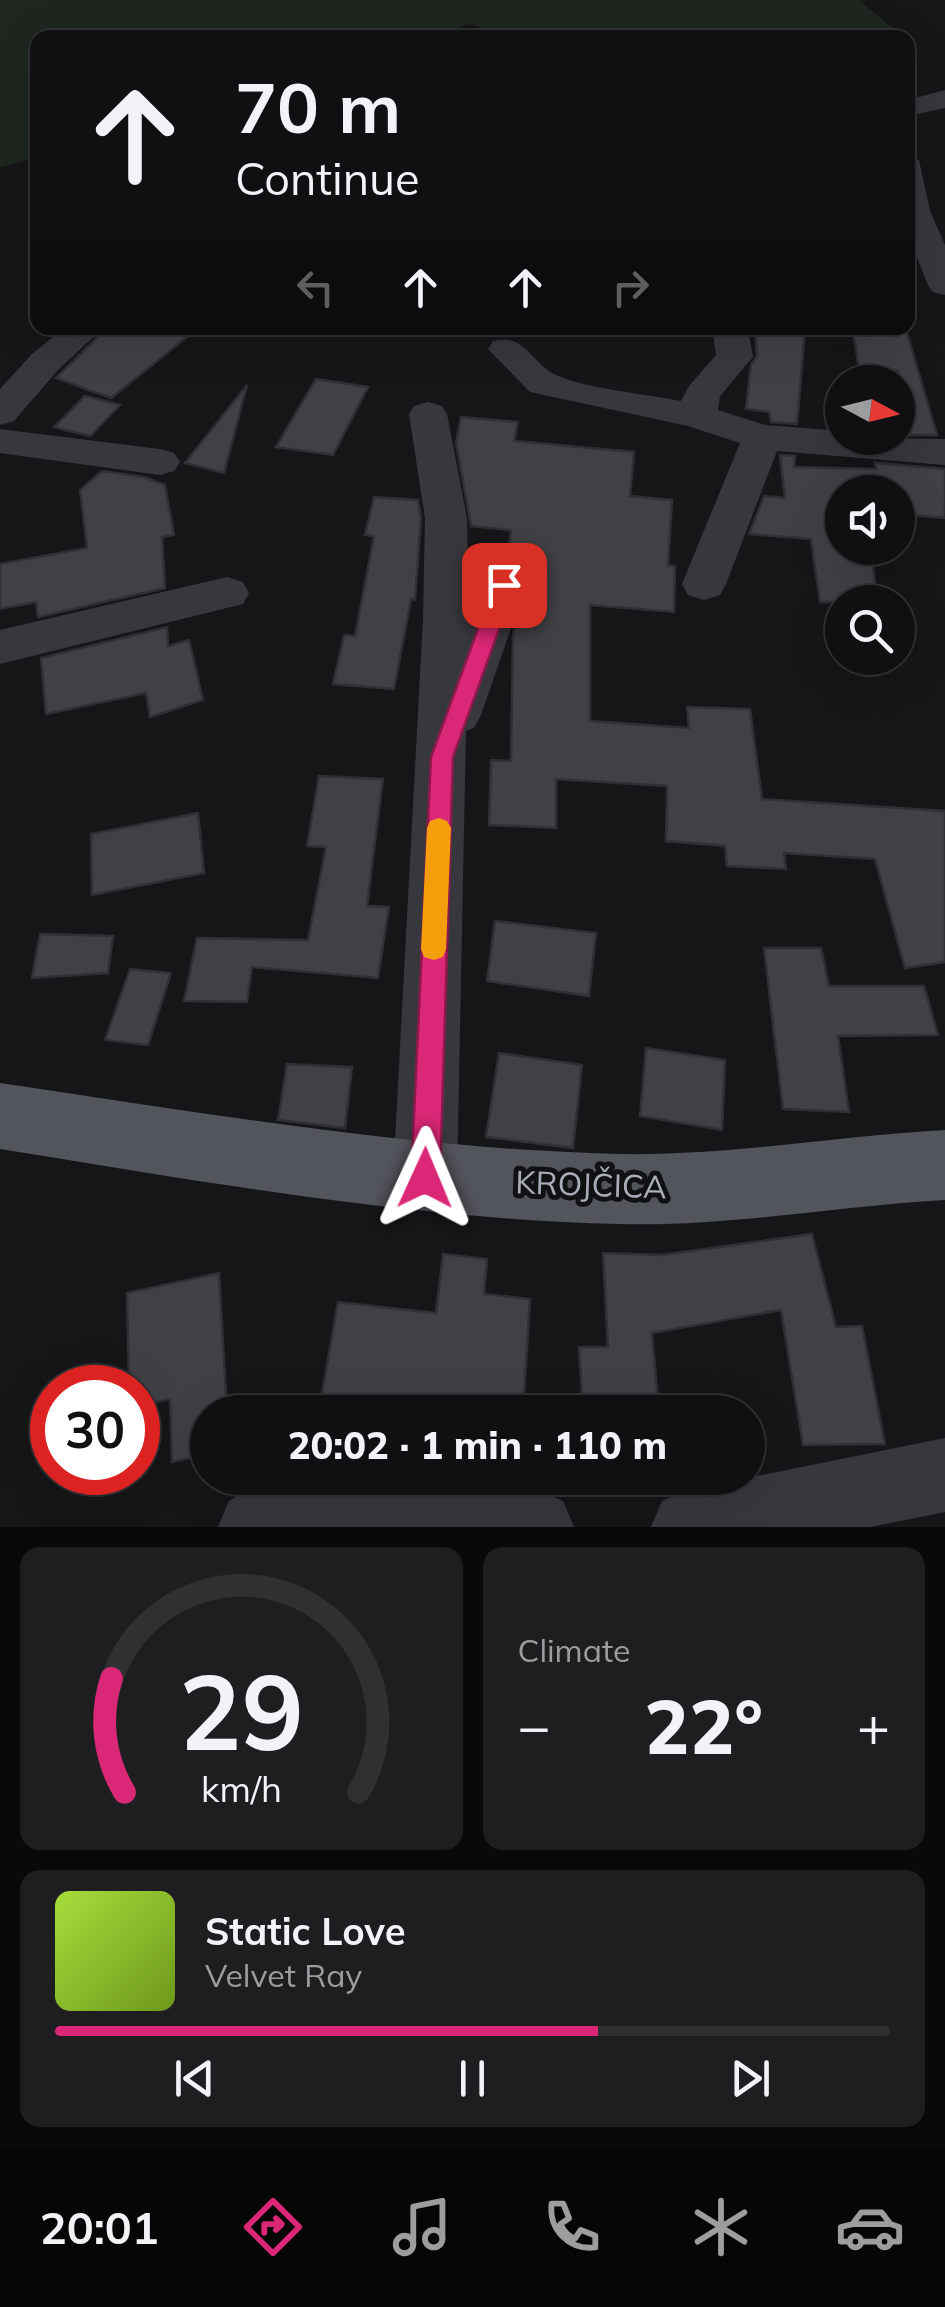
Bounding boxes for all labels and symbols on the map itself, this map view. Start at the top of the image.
north arrow [825,365,915,455]
pin [462,543,547,628]
position arrow [373,1126,477,1230]
street label: KROJČICA [515,1161,667,1207]
speed limit sign: 30 [30,1365,160,1495]

